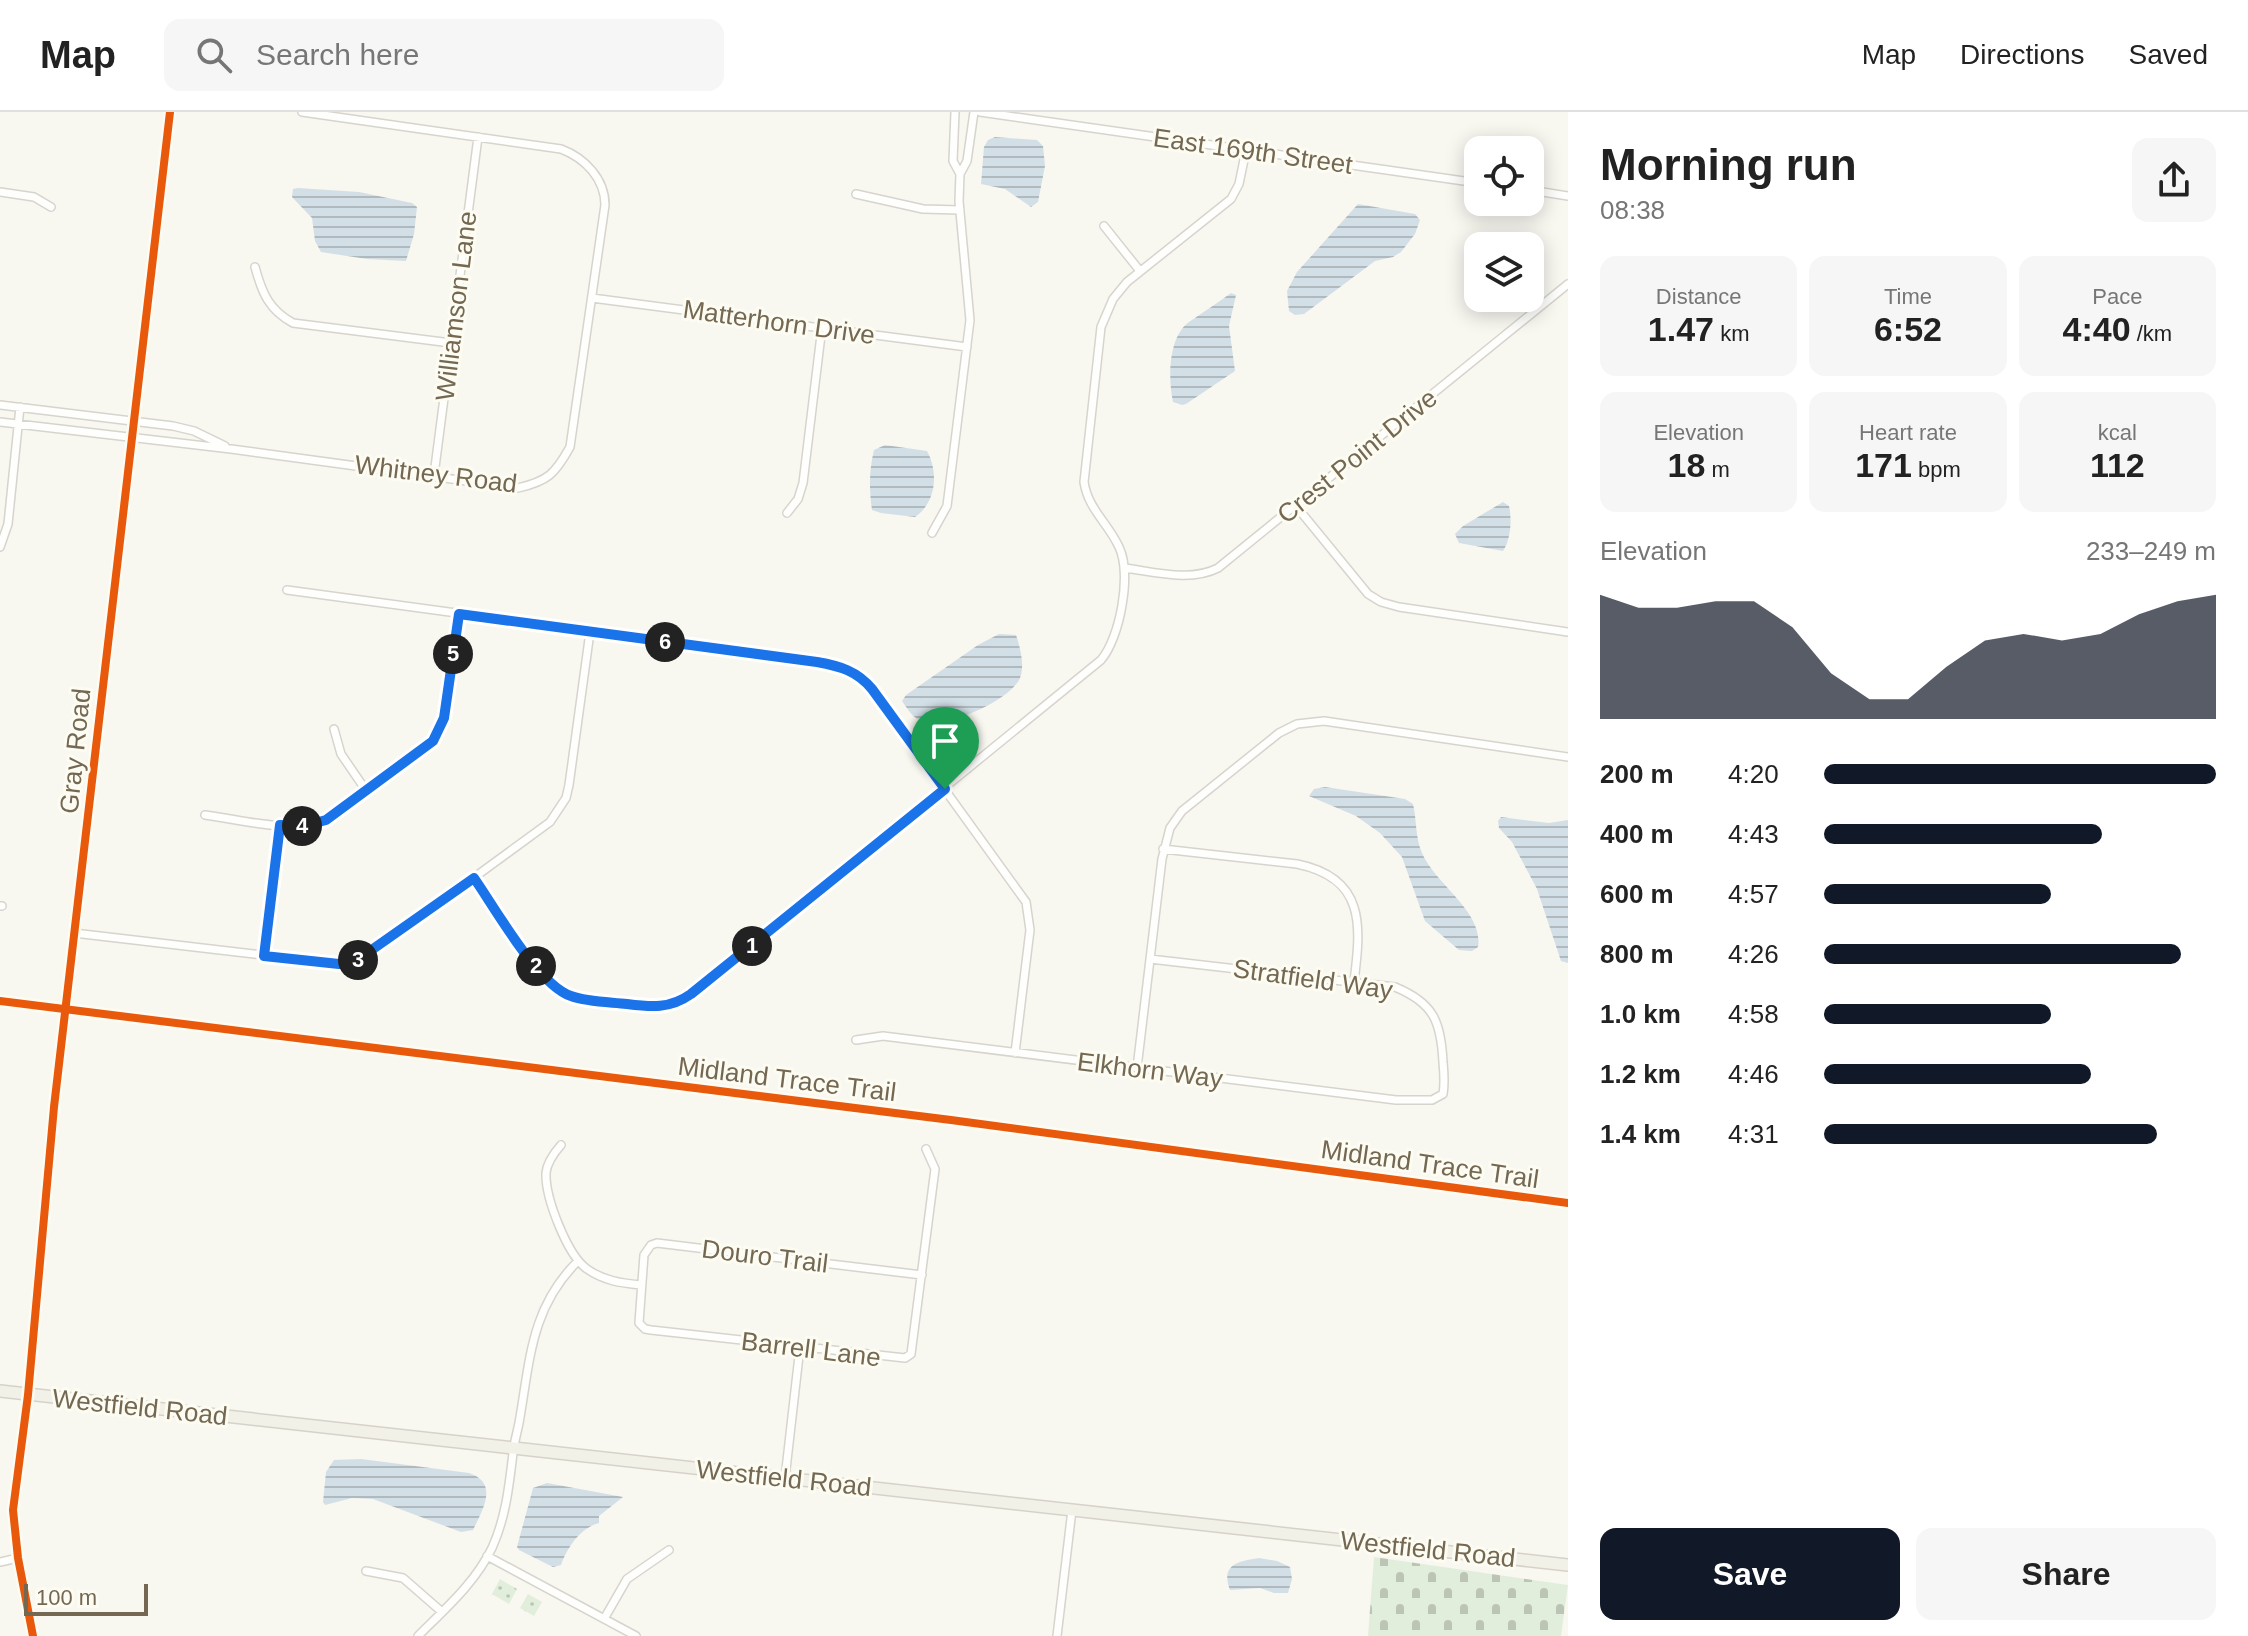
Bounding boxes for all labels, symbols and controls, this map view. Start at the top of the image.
search box [164,19,724,91]
icon: search [192,33,236,77]
text: Map [40,34,116,76]
text: Search here [256,38,419,71]
text: Map [1862,39,1916,70]
text: Directions [1960,39,2085,70]
text: Saved [2129,39,2208,70]
street label: East 169th Street [1151,122,1355,180]
map controls [1464,136,1544,312]
button: locate [1464,136,1544,216]
button: share [2132,138,2216,222]
text: Morning run [1600,140,1857,189]
text: 08:38 [1600,195,1665,225]
street label: Williamson Lane [429,210,483,402]
button: layers [1464,232,1544,312]
text: Distance [1656,284,1741,309]
text: Time [1884,284,1932,309]
text: Pace [2092,284,2142,309]
street label: Matterhorn Drive [681,294,877,350]
text: 1.47 [1648,310,1714,348]
text: 6:52 [1874,310,1942,348]
text: 4:40 [2063,310,2131,348]
text: km [1714,321,1749,346]
text: /km [2131,321,2172,346]
street label: Crest Point Drive [1271,383,1443,529]
text: Elevation [1653,420,1744,445]
text: Heart rate [1859,420,1957,445]
text: kcal [2098,420,2137,445]
text: 18 [1668,446,1705,484]
text: 171 [1855,446,1912,484]
text: 112 [2090,446,2145,484]
street label: Whitney Road [353,449,519,499]
text: m [1705,457,1730,482]
text: bpm [1912,457,1961,482]
text: Elevation [1600,536,1707,566]
text: 233–249 m [2086,536,2216,566]
pin: 6 [645,622,685,662]
text: 6 [659,629,671,654]
pin: 5 [433,634,473,674]
text: 5 [447,641,459,666]
street label: Gray Road [54,687,96,815]
pin [911,707,979,789]
icon: arrive [923,719,967,763]
text: 200 m [1600,759,1674,789]
text: 4:20 [1728,759,1779,789]
pin: 4 [282,806,322,846]
text: 4 [296,813,308,838]
text: 400 m [1600,819,1674,849]
text: 4:43 [1728,819,1779,849]
text: 600 m [1600,879,1674,909]
text: 4:57 [1728,879,1779,909]
pin: 1 [732,926,772,966]
text: 1 [746,933,758,958]
text: 800 m [1600,939,1674,969]
text: 4:26 [1728,939,1779,969]
pin: 3 [338,940,378,980]
pin: 2 [516,946,556,986]
text: 3 [352,947,364,972]
text: 2 [530,953,542,978]
street label: Stratfield Way [1231,953,1395,1005]
text: 1.0 km [1600,999,1681,1029]
text: 4:58 [1728,999,1779,1029]
street label: Elkhorn Way [1076,1046,1224,1094]
street label: Midland Trace Trail [676,1051,898,1107]
text: 1.2 km [1600,1059,1681,1089]
text: 4:46 [1728,1059,1779,1089]
text: 1.4 km [1600,1119,1681,1149]
text: 4:31 [1728,1119,1779,1149]
street label: Midland Trace Trail [1319,1134,1541,1194]
street label: Douro Trail [700,1233,830,1279]
street label: Barrell Lane [740,1326,882,1372]
street label: Westfield Road [51,1383,229,1431]
street label: Westfield Road [695,1454,873,1502]
street label: Westfield Road [1339,1525,1517,1573]
button: Save [1600,1528,1900,1620]
button: Share [1916,1528,2216,1620]
scale bar [24,1580,148,1616]
text: 100 m [36,1585,97,1610]

